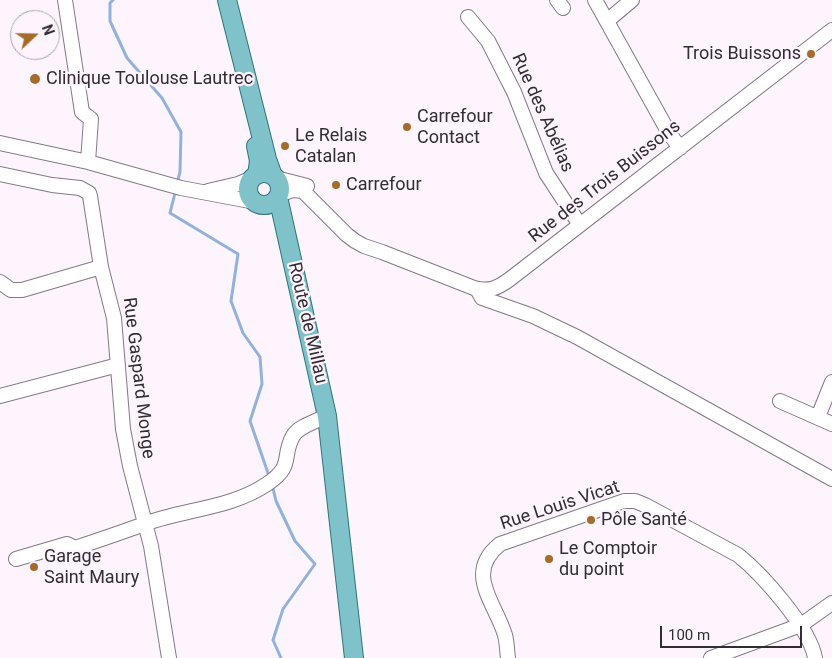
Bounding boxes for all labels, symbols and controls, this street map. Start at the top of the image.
north arrow [10,10,60,60]
text: N [39,22,57,37]
place label: Trois Buissons [683,43,801,65]
marker: Trois Buissons [805,48,817,60]
street label: Rue des Abélias [506,50,578,176]
place label: Clinique Toulouse Lautrec [46,68,253,90]
marker: Clinique Toulouse Lautrec [28,72,42,86]
place label: Carrefour Contact [417,106,493,148]
street label: Rue des Trois Buissons [525,116,685,248]
marker: Carrefour Contact [401,121,413,133]
place label: Le Relais Catalan [295,125,367,168]
marker: Le Relais Catalan [279,140,291,152]
place label: Carrefour [346,174,422,196]
marker: Carrefour [330,179,342,191]
street label: Route de Millau [283,260,331,386]
street label: Rue Gaspard Monge [117,296,159,460]
street label: Rue Louis Vicat [498,477,622,535]
place label: Pôle Santé [601,509,687,531]
marker: Pôle Santé [585,514,597,526]
place label: Le Comptoir du point [559,538,657,580]
place label: Garage Saint Maury [44,546,139,588]
marker: Le Comptoir du point [543,553,555,565]
marker: Garage Saint Maury [28,561,40,573]
scale bar [662,616,804,648]
text: 100 m [668,626,710,644]

